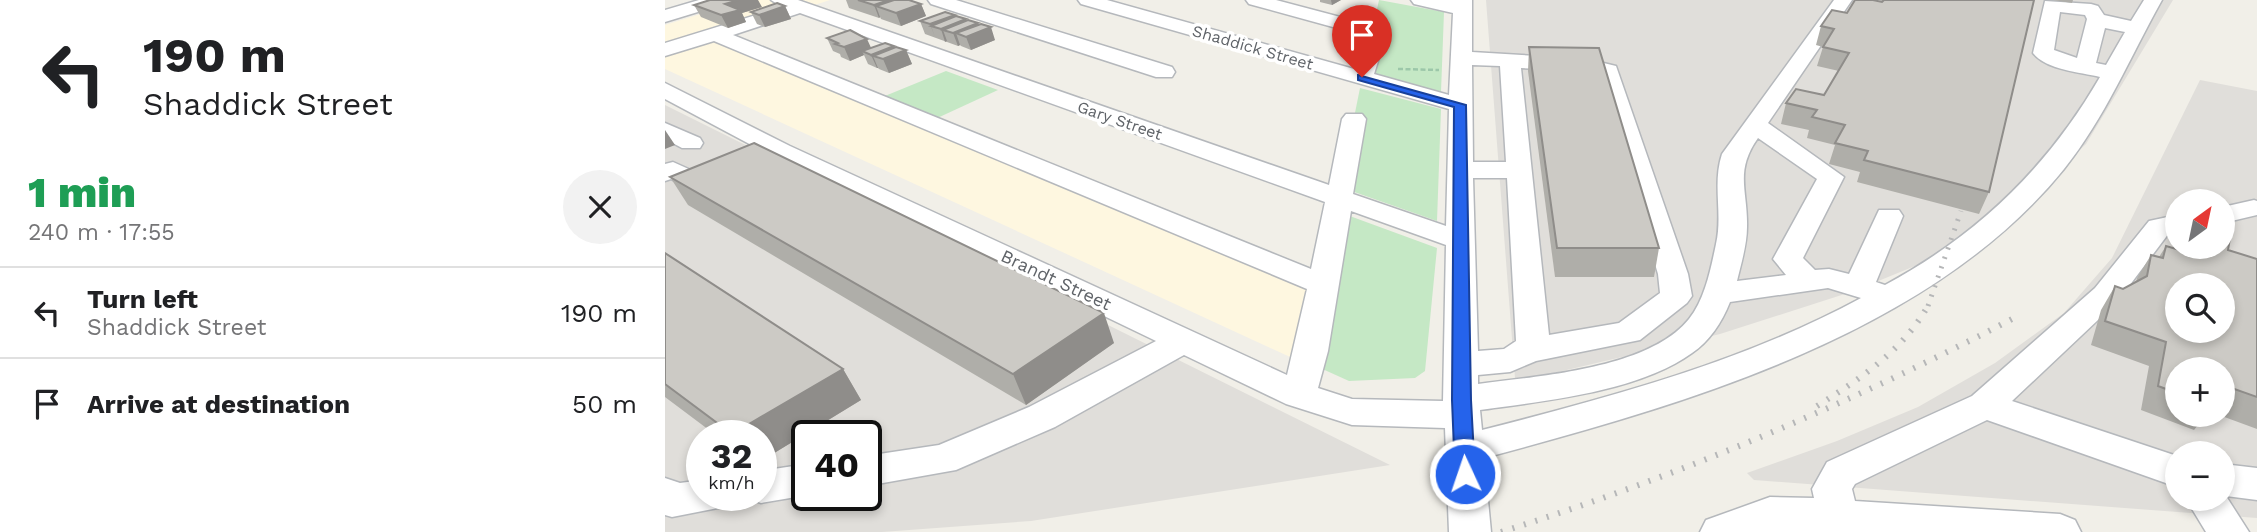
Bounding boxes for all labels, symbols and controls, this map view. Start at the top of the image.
pin [1332,5,1392,77]
icon: arrive [1343,16,1381,54]
street label: Shaddick Street [1190,21,1316,74]
text: 190 m [143,26,286,84]
icon: left [28,28,119,119]
text: Shaddick Street [143,85,393,123]
street label: Gary Street [1075,97,1165,144]
text: 1 min [28,168,136,217]
button: close [563,170,637,244]
north arrow [2165,189,2235,259]
map controls [2165,189,2235,511]
text: 240 m · 17:55 [28,219,175,246]
street label: Brandt Street [998,245,1115,314]
button: search [2165,273,2235,343]
text: Turn left [87,284,198,314]
icon: left [28,294,66,332]
text: 190 m [561,298,637,328]
text: Shaddick Street [87,314,266,341]
button: + [2165,357,2235,427]
icon: arrive [28,385,66,423]
text: Arrive at destination [87,389,350,419]
text: 50 m [572,389,637,419]
speed limit sign: 40 [791,420,882,511]
text: 32 [711,435,752,477]
position arrow [1428,437,1502,511]
button: − [2165,441,2235,511]
text: km/h [708,472,755,493]

